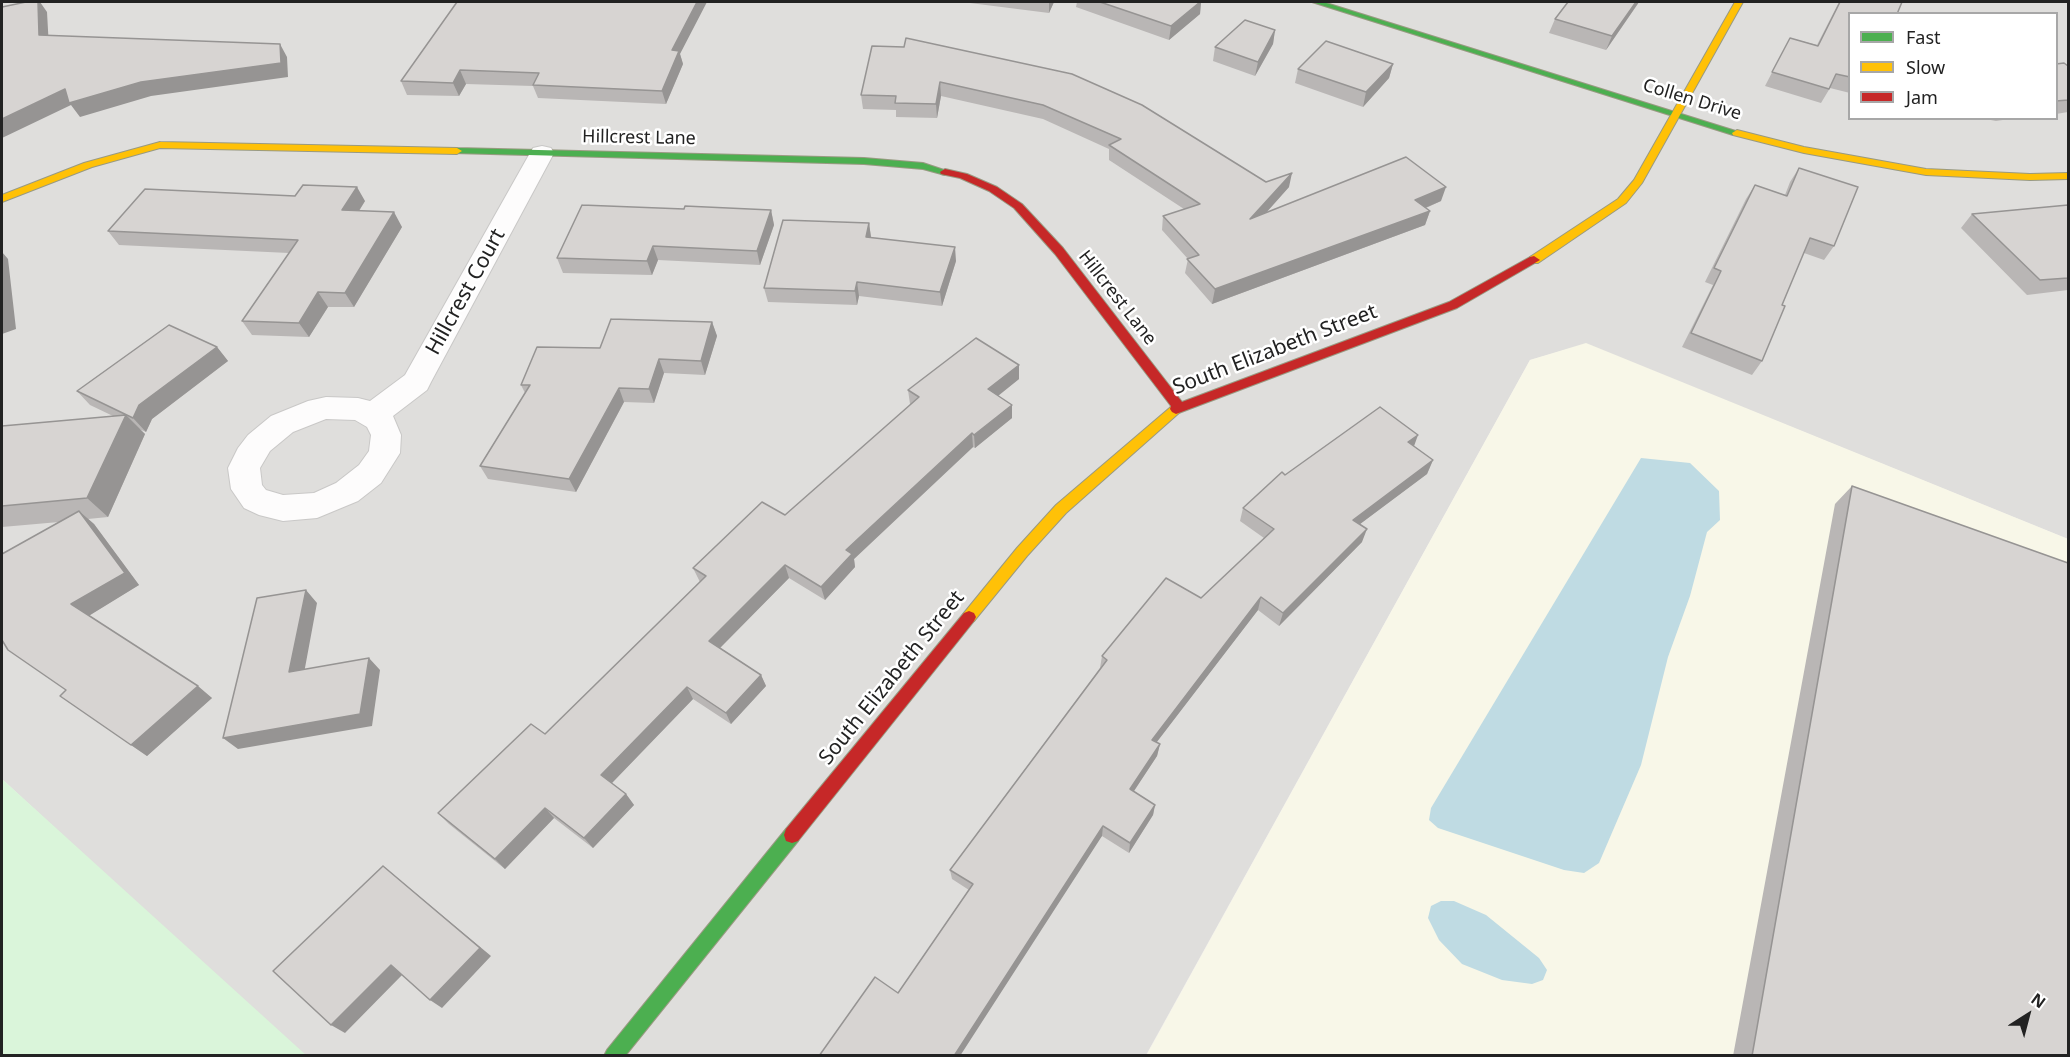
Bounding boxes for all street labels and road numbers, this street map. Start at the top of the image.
street label: Collen Drive [1640,75,1744,125]
street label: Hillcrest Lane [582,126,696,150]
street label: Hillcrest Court [421,225,511,359]
street label: Hillcrest Lane [1073,247,1161,349]
street label: South Elizabeth Street [1169,299,1381,401]
street label: South Elizabeth Street [814,586,970,770]

